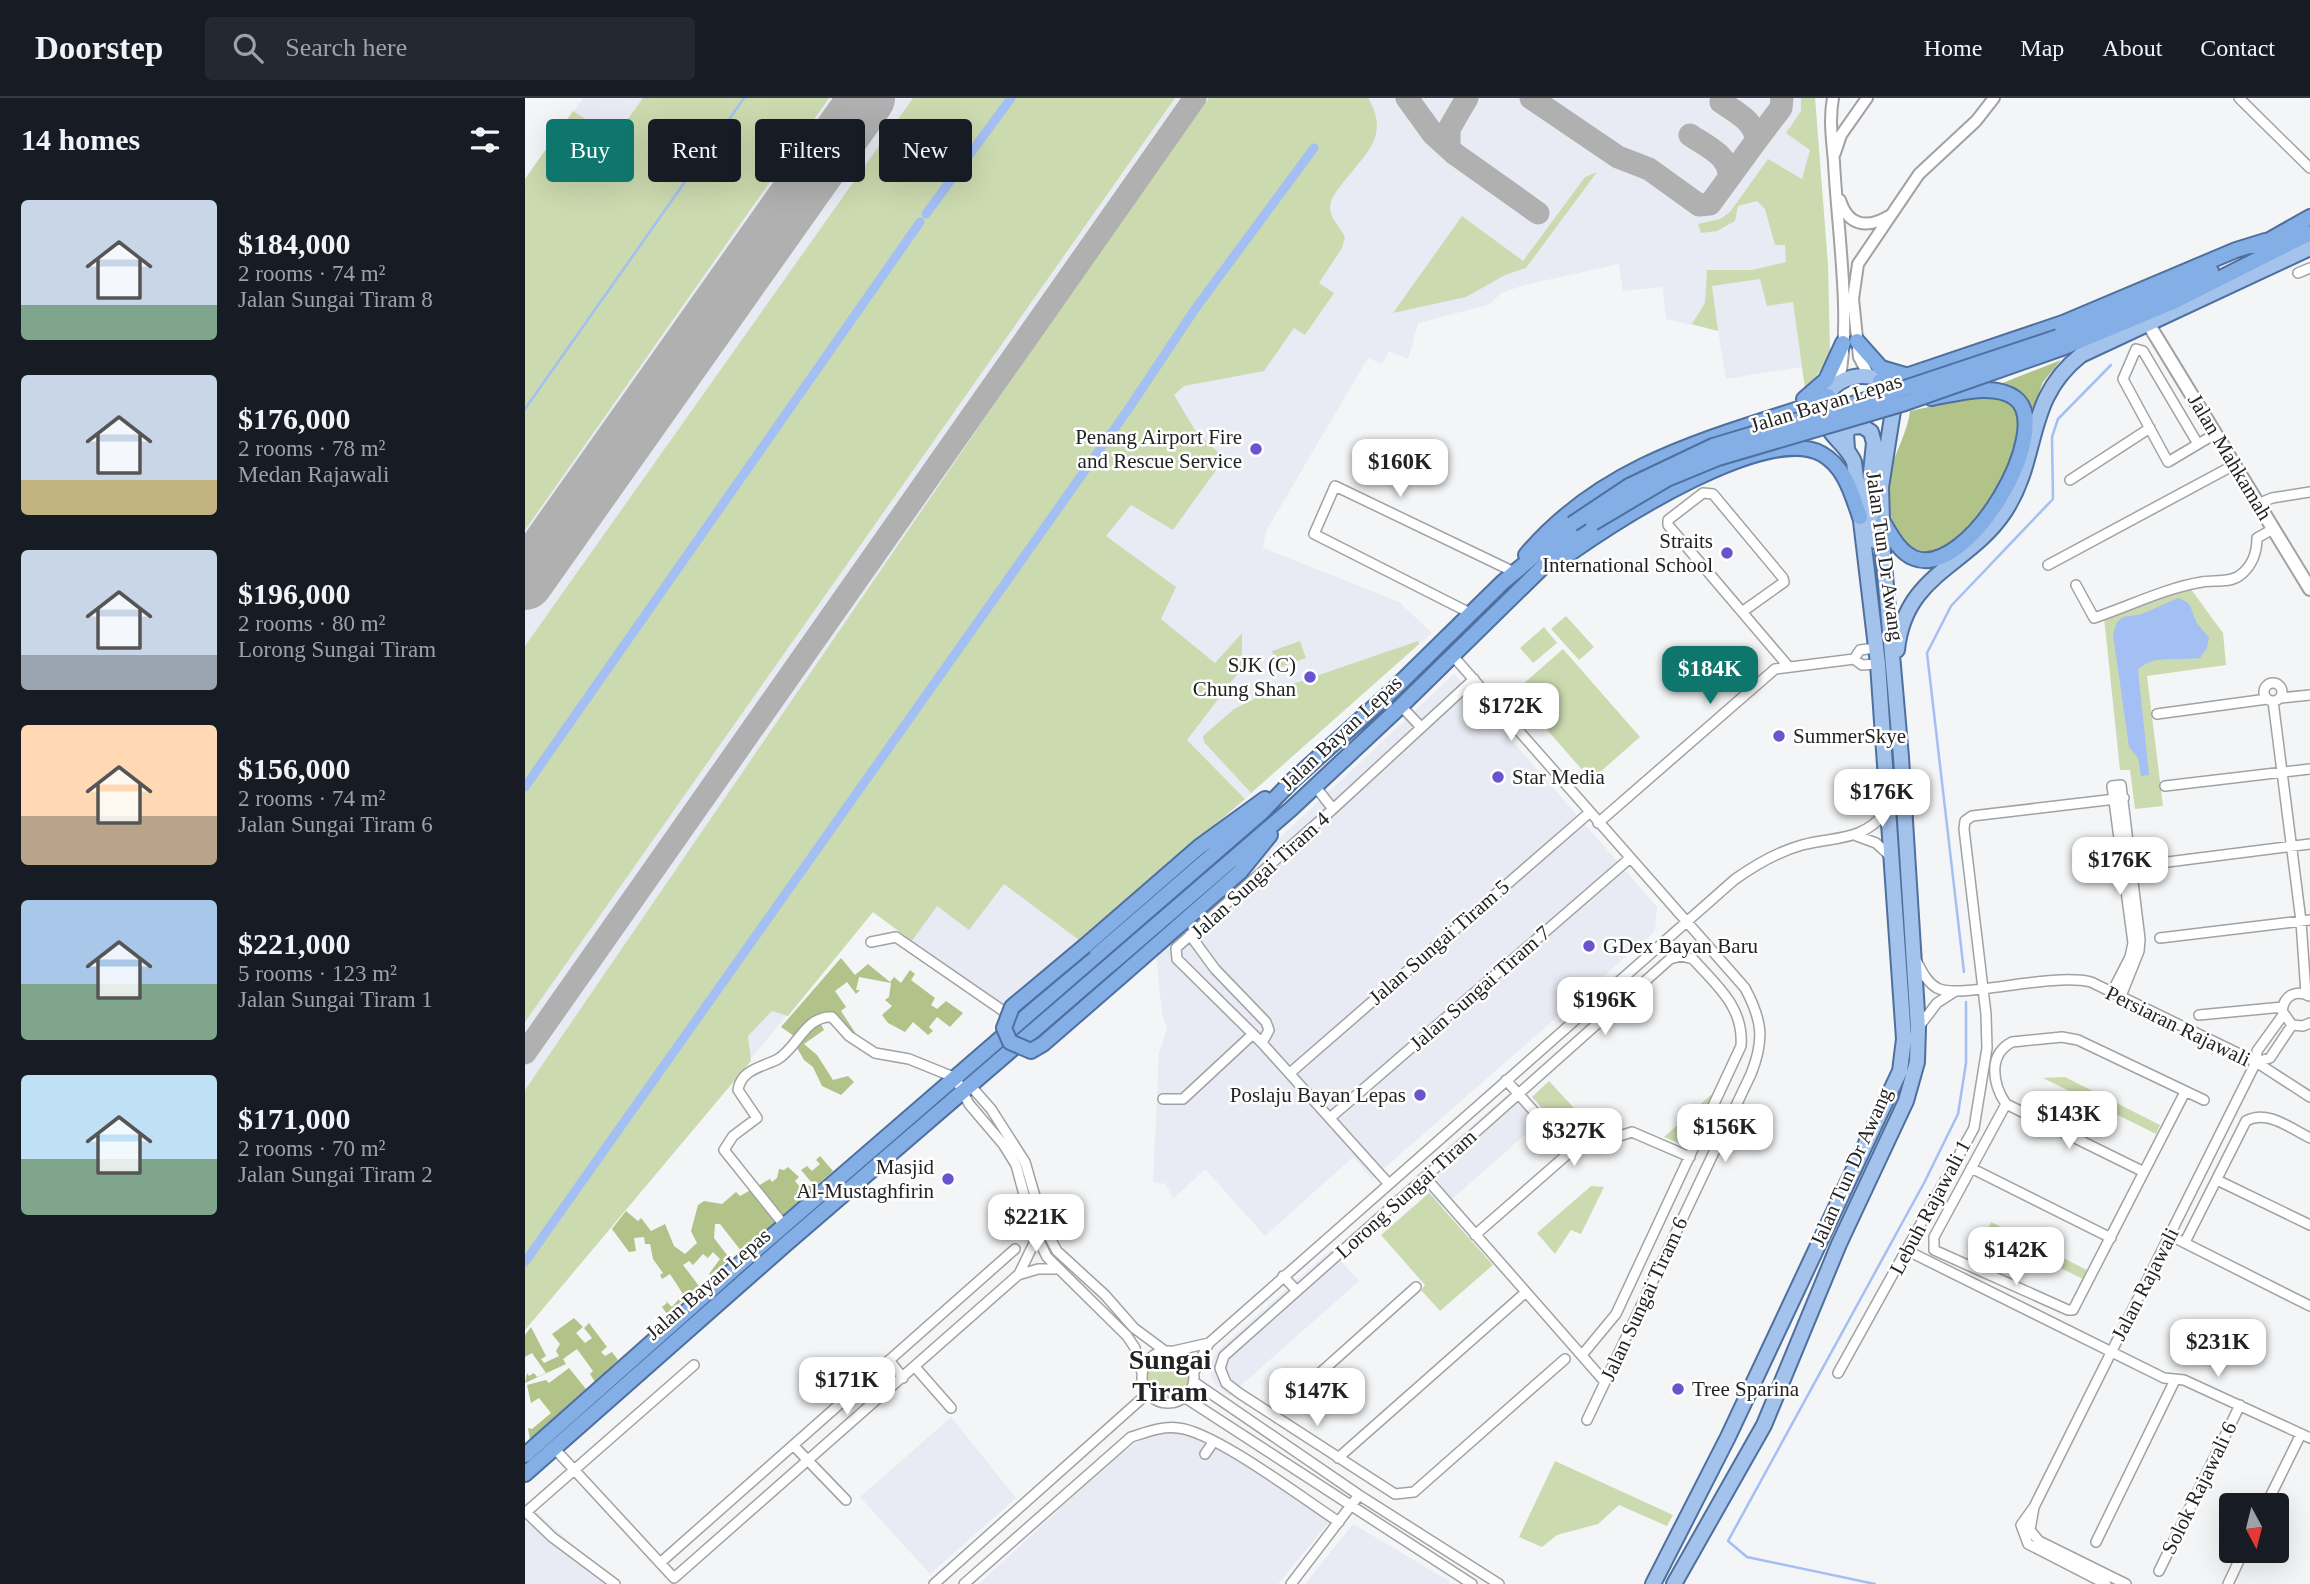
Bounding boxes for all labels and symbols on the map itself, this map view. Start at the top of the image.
street label: Jalan Bayan Lepas [1747,369,1905,437]
street label: Jalan Mahkamah [2183,390,2277,525]
place label: Penang Airport Fire and Rescue Service [1075,425,1242,473]
pin: $160K [1351,440,1449,499]
marker: Penang Airport Fire and Rescue Service [1248,441,1264,457]
street label: Jalan Tun Dr Awang [1861,469,1909,643]
place label: Straits International School [1542,529,1713,577]
marker: Straits International School [1719,545,1735,561]
pin: $184K [1661,646,1759,706]
place label: SJK (C) Chung Shan [1193,653,1296,701]
marker: SJK (C) Chung Shan [1302,669,1318,685]
street label: Jalan Bayan Lepas [1275,671,1407,795]
pin: $172K [1462,684,1560,743]
place label: SummerSkye [1793,724,1906,748]
marker: SummerSkye [1771,728,1787,744]
place label: Star Media [1512,765,1605,789]
marker: Star Media [1490,769,1506,785]
pin: $176K [1833,770,1931,829]
street label: Jalan Sungai Tiram 4 [1186,806,1335,943]
pin: $176K [2071,838,2169,897]
street label: Jalan Sungai Tiram 5 [1364,875,1514,1009]
street label: Jalan Sungai Tiram 7 [1405,921,1555,1055]
place label: GDex Bayan Baru [1603,934,1759,958]
marker: GDex Bayan Baru [1581,938,1597,954]
pin: $196K [1556,978,1654,1037]
street label: Persiaran Rajawali [2102,981,2254,1071]
place label: Poslaju Bayan Lepas [1230,1083,1406,1107]
street label: Jalan Tun Dr Awang [1805,1083,1897,1250]
marker: Poslaju Bayan Lepas [1412,1087,1428,1103]
pin: $143K [2020,1091,2118,1151]
pin: $156K [1676,1104,1774,1164]
pin: $327K [1525,1108,1623,1168]
street label: Lorong Sungai Tiram [1331,1125,1481,1263]
street label: Lebuh Rajawali 1 [1884,1135,1976,1279]
place label: Masjid Al-Mustaghfirin [796,1155,934,1203]
marker: Masjid Al-Mustaghfirin [940,1171,956,1187]
pin: $221K [987,1194,1085,1254]
street label: Jalan Sungai Tiram 6 [1596,1213,1692,1385]
street label: Jalan Bayan Lepas [641,1223,775,1345]
street label: Jalan Rajawali [2106,1224,2184,1344]
pin: $142K [1967,1228,2065,1287]
pin: $231K [2169,1320,2267,1379]
district label: Sungai Tiram [1129,1344,1211,1407]
pin: $171K [798,1358,896,1417]
pin: $147K [1268,1368,1366,1428]
place label: Tree Sparina [1692,1377,1800,1401]
marker: Tree Sparina [1670,1381,1686,1397]
street label: Solok Rajawali 6 [2157,1418,2241,1558]
north arrow [2219,1493,2289,1563]

